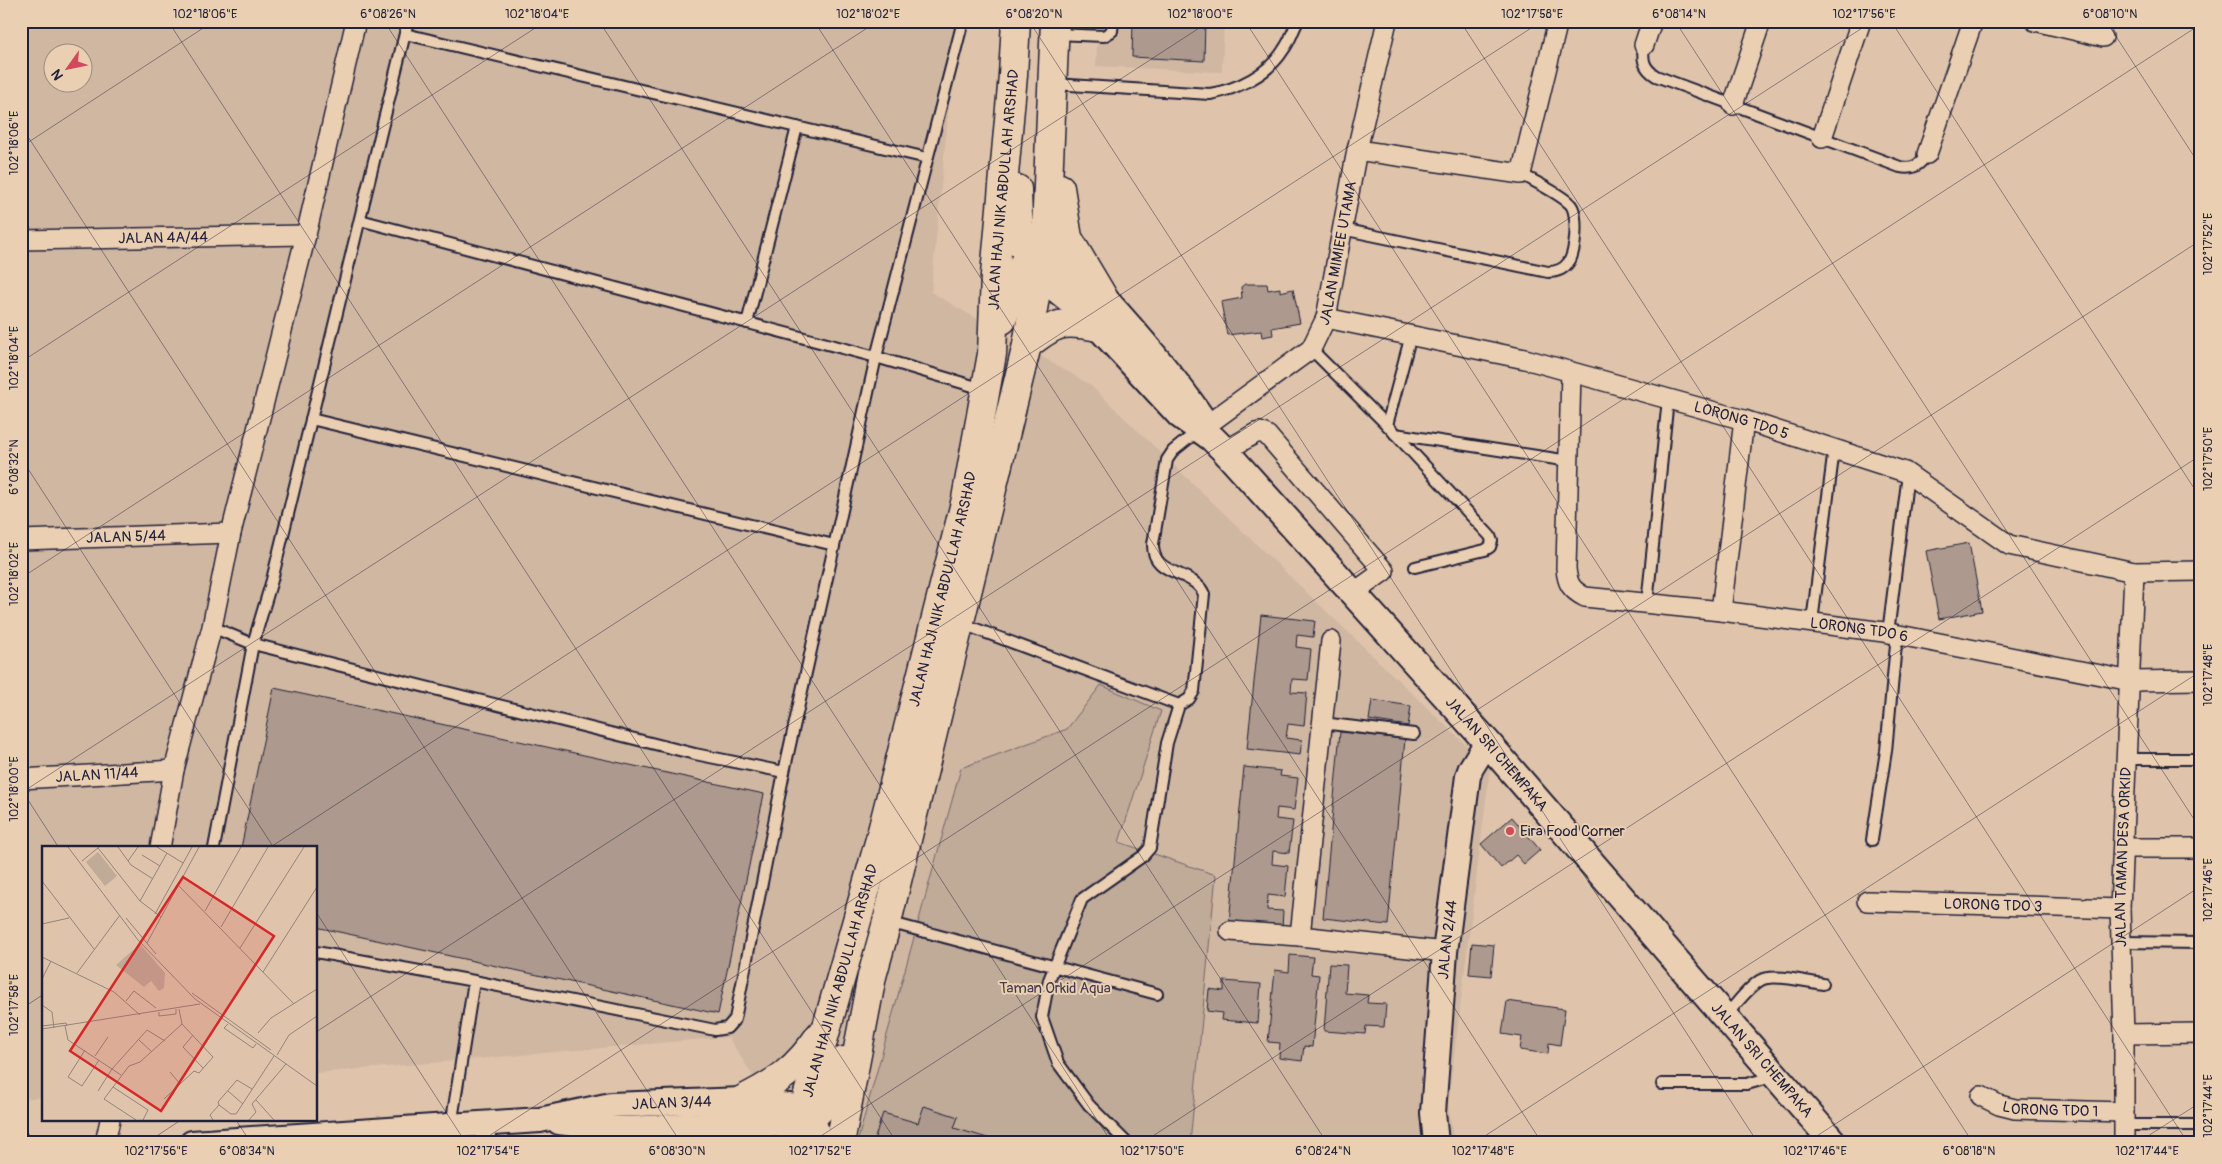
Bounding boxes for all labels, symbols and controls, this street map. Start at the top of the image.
text: 102°18'06"E [173,7,237,22]
text: 6°08'26"N [360,7,416,22]
text: 102°18'04"E [505,7,569,22]
text: 102°18'02"E [836,7,900,22]
text: 6°08'20"N [1006,7,1062,22]
text: 102°18'00"E [1167,7,1233,22]
text: 102°17'58"E [1501,7,1563,22]
text: 6°08'14"N [1652,7,1706,22]
text: 102°17'56"E [1833,7,1895,22]
text: 6°08'10"N [2083,7,2137,22]
north arrow [42,42,92,92]
text: N [48,66,67,83]
street label: JALAN HAJI NIK ABDULLAH ARSHAD [985,69,1023,310]
text: 102°18'06"E [7,111,22,175]
street label: JALAN MIMIEE UTAMA [1315,179,1361,328]
text: 102°17'52"E [2201,213,2216,275]
street label: JALAN 4A/44 [118,228,208,248]
text: 102°18'04"E [7,326,22,390]
street label: LORONG TDO 5 [1692,397,1791,444]
text: 102°17'50"E [2201,427,2216,491]
text: 6°08'32"N [7,439,22,495]
street label: JALAN HAJI NIK ABDULLAH ARSHAD [905,470,981,709]
street label: JALAN 5/44 [86,526,166,548]
text: 102°18'02"E [7,542,22,606]
street label: LORONG TDO 6 [1809,614,1910,647]
text: 102°17'48"E [2201,644,2216,706]
street label: JALAN SRI CHEMPAKA [1441,693,1552,816]
text: 102°18'00"E [7,756,22,822]
street label: JALAN 11/44 [55,763,139,787]
street label: JALAN TAMAN DESA ORKID [2111,767,2136,947]
place label: Eira Food Corner [1520,822,1626,841]
marker: Eira Food Corner [1504,825,1516,837]
inset map [42,846,318,1122]
text: 102°17'46"E [2201,858,2216,922]
street label: JALAN HAJI NIK ABDULLAH ARSHAD [798,862,882,1100]
street label: LORONG TDO 3 [1943,894,2042,917]
street label: JALAN 2/44 [1434,899,1462,980]
text: 102°17'58"E [7,974,22,1036]
park label: Taman Orkid Aqua [999,979,1111,998]
street label: JALAN SRI CHEMPAKA [1707,999,1817,1122]
text: 102°17'44"E [2201,1074,2216,1138]
street label: JALAN 3/44 [631,1092,712,1114]
street label: LORONG TDO 1 [2000,1097,2099,1121]
text: 102°17'56"E [125,1144,187,1159]
text: 6°08'34"N [219,1144,275,1159]
text: 102°17'54"E [457,1144,519,1159]
text: 6°08'30"N [649,1144,705,1159]
text: 102°17'52"E [789,1144,851,1159]
text: 102°17'50"E [1120,1144,1184,1159]
text: 6°08'24"N [1295,1144,1351,1159]
text: 102°17'48"E [1452,1144,1514,1159]
text: 102°17'46"E [1783,1144,1847,1159]
text: 6°08'18"N [1943,1144,1995,1159]
text: 102°17'44"E [2115,1144,2179,1159]

